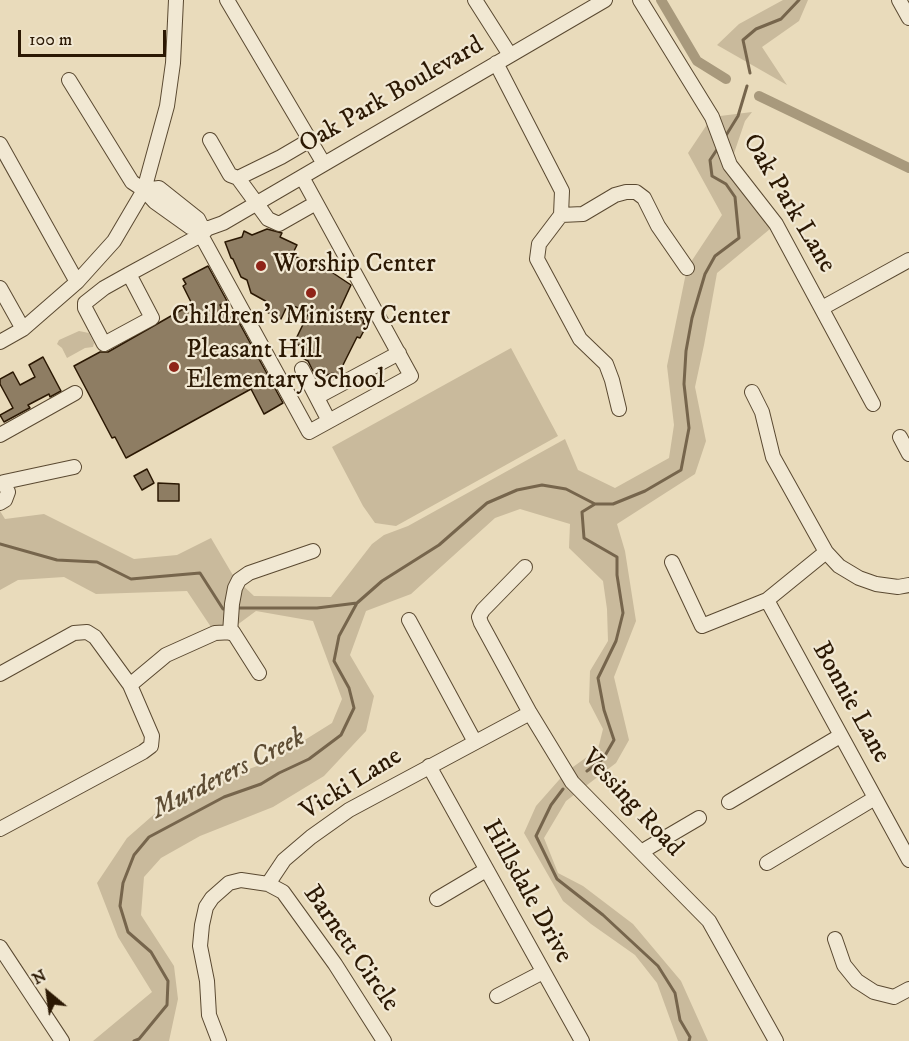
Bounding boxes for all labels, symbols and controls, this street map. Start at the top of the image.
scale bar [21,18,170,56]
text: 100 m [29,29,72,51]
street label: Oak Park Boulevard [294,31,490,161]
street label: Oak Park Lane [734,129,842,279]
place label: Worship Center [273,250,436,282]
marker: Worship Center [254,259,268,273]
marker: Children's Ministry Center [304,286,318,300]
place label: Children's Ministry Center [172,302,450,334]
place label: Pleasant Hill Elementary School [186,336,385,398]
marker: Pleasant Hill Elementary School [167,360,181,374]
street label: Bonnie Lane [804,637,896,769]
water label: Murderers Creek [147,723,311,827]
street label: Vicki Lane [296,742,408,828]
street label: Vessing Road [573,744,689,864]
street label: Hillsdale Drive [474,815,578,969]
street label: Barnett Circle [295,880,405,1018]
north arrow [18,963,78,1023]
text: N [29,965,50,989]

